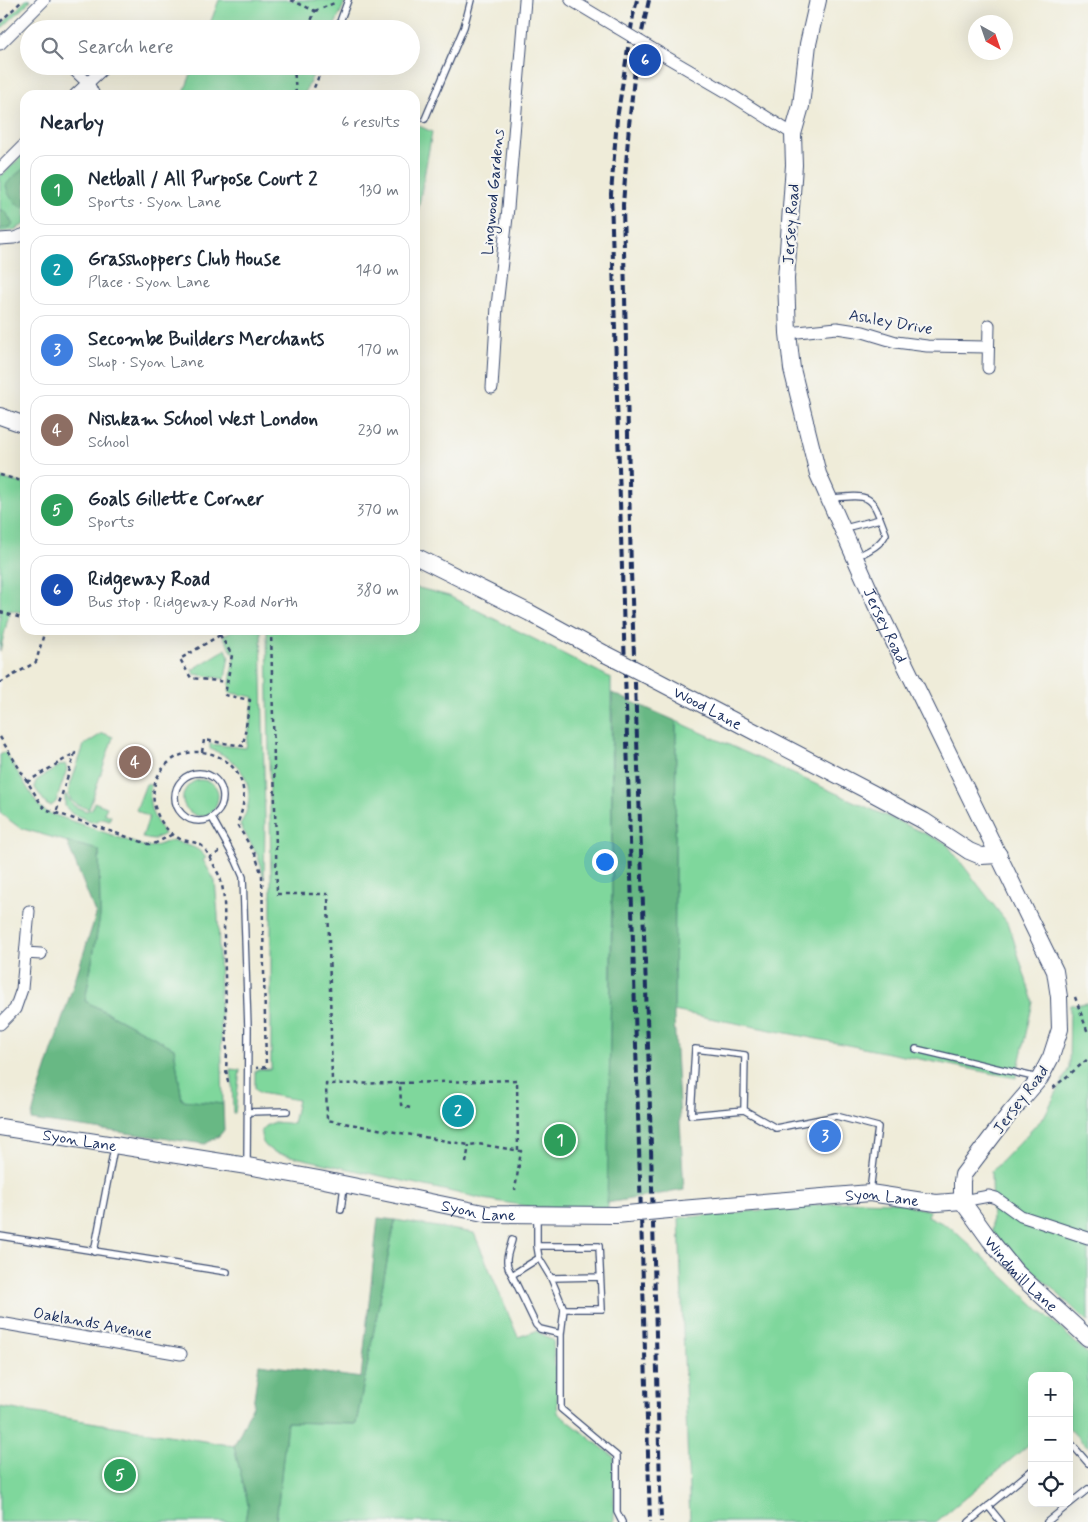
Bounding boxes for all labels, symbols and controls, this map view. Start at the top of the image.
north arrow [968,15,1013,60]
search box [20,20,420,75]
icon: search [38,34,66,62]
text: Search here [78,35,174,60]
pin: 6 [629,41,661,79]
text: Nearby [40,109,104,137]
text: 6 results [341,112,400,133]
street label: Lingwood Gardens [478,128,510,256]
text: Netball / All Purpose Court 2 [88,167,318,192]
text: 1 [53,180,61,201]
text: 130 m [358,180,399,201]
street label: Jersey Road [778,183,805,265]
text: Sports · Syon Lane [88,192,222,213]
text: Grasshoppers Club House [88,247,281,272]
text: 2 [53,260,61,281]
text: 140 m [355,260,399,281]
text: Place · Syon Lane [88,272,210,293]
street label: Ashley Drive [847,305,934,340]
text: Secombe Builders Merchants [88,327,324,352]
text: 3 [53,340,61,361]
text: 170 m [357,340,399,361]
text: Shop · Syon Lane [88,352,205,373]
text: Nishkam School West London [88,407,318,432]
text: 4 [52,420,62,441]
text: 230 m [358,420,399,441]
text: School [88,432,129,453]
text: Goals Gillette Corner [88,487,264,512]
text: 5 [52,500,62,521]
text: 370 m [357,500,399,521]
text: Sports [88,512,134,533]
text: Ridgeway Road [88,567,210,592]
text: 6 [53,580,61,601]
text: 380 m [356,580,399,601]
street label: Jersey Road [858,585,912,667]
text: Bus stop · Ridgeway Road North [88,592,298,613]
street label: Wood Lane [669,682,746,735]
pin: 4 [119,743,151,781]
your location [592,849,618,875]
street label: Jersey Road [988,1061,1054,1139]
pin: 2 [442,1092,474,1130]
pin: 3 [809,1117,841,1155]
pin: 1 [544,1121,576,1159]
street label: Syon Lane [41,1125,119,1157]
street label: Syon Lane [844,1184,921,1212]
street label: Syon Lane [439,1196,516,1226]
street label: Windmill Lane [979,1232,1062,1317]
street label: Oaklands Avenue [32,1303,154,1344]
map controls [1028,1372,1073,1507]
button: + [1028,1372,1073,1417]
button: − [1028,1417,1073,1462]
pin: 5 [104,1456,136,1494]
button: locate [1028,1462,1073,1507]

